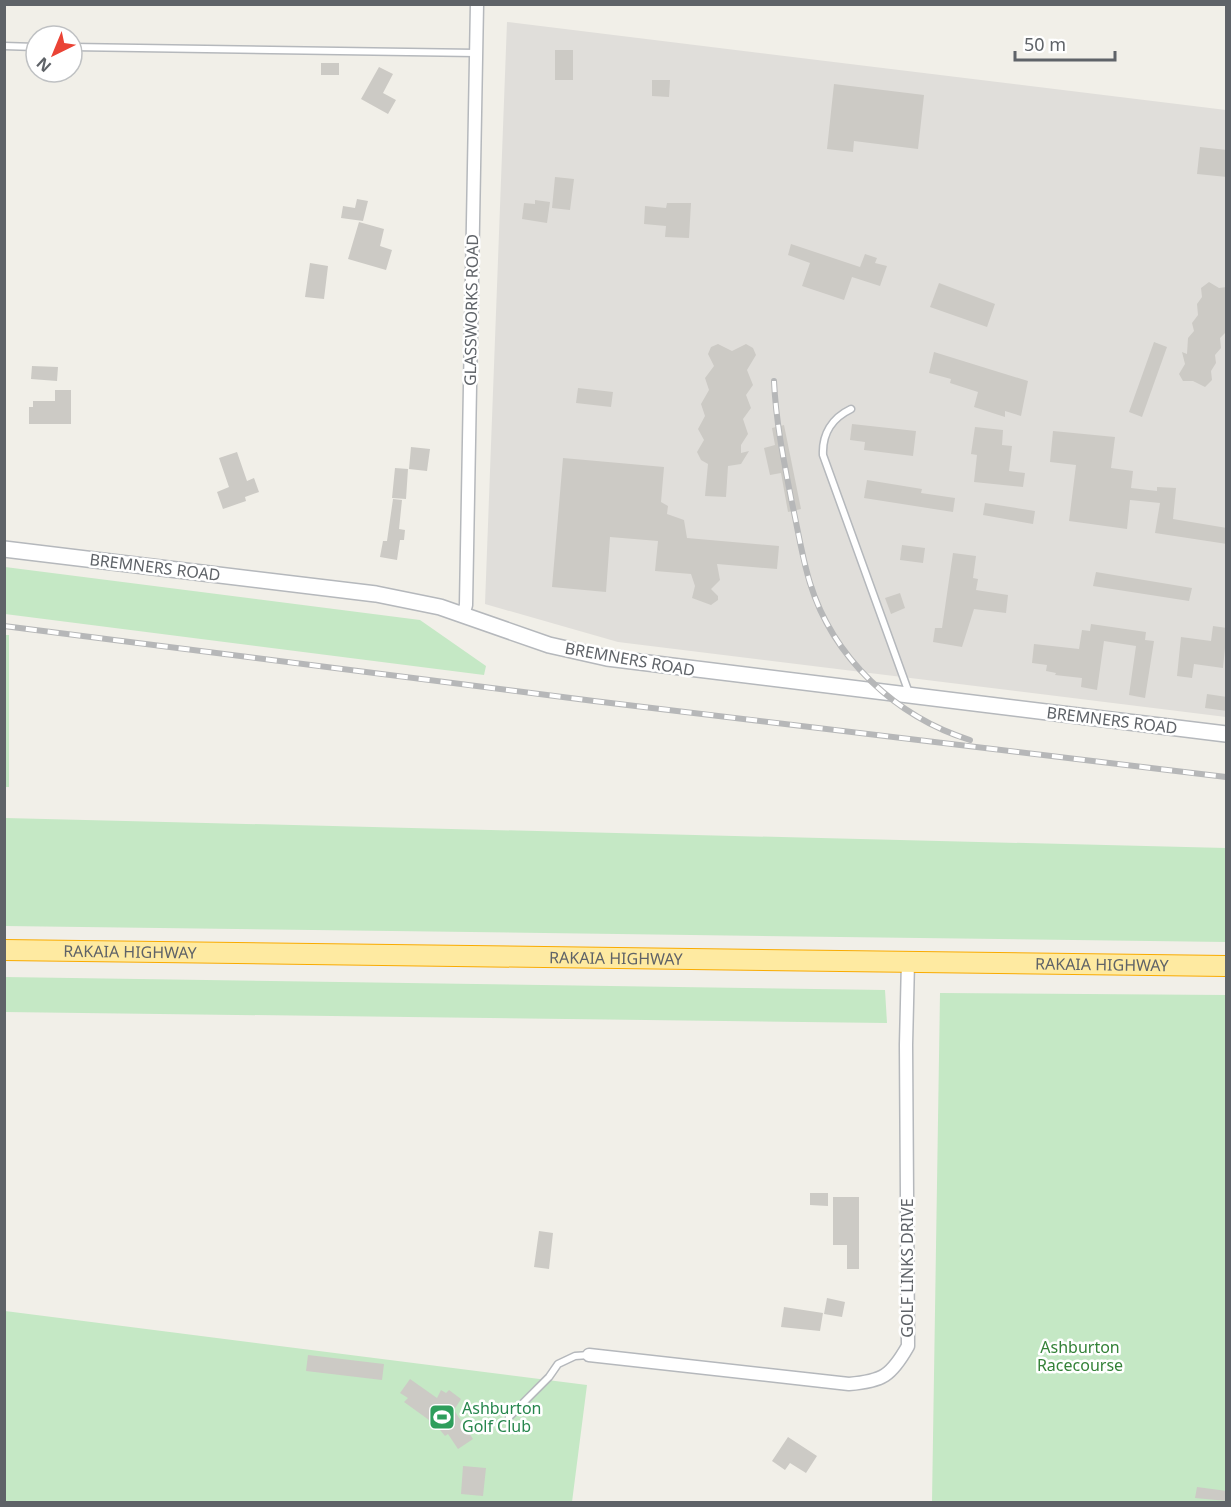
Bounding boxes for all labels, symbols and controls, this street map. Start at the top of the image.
north arrow [24,24,84,84]
scale bar [1015,24,1116,62]
text: 50 m [1024,32,1066,56]
text: N [32,52,56,77]
street label: GLASSWORKS ROAD [459,234,483,386]
street label: BREMNERS ROAD [88,548,222,586]
street label: BREMNERS ROAD [563,637,697,681]
street label: BREMNERS ROAD [1045,701,1179,739]
street label: RAKAIA HIGHWAY [63,940,198,964]
street label: RAKAIA HIGHWAY [549,946,684,970]
street label: RAKAIA HIGHWAY [1035,953,1170,976]
street label: GOLF LINKS DRIVE [896,1198,918,1338]
park label: Ashburton Racecourse [1037,1336,1123,1376]
place label: Ashburton Golf Club [462,1397,541,1437]
sports icon: Ashburton Golf Club [427,1402,457,1432]

